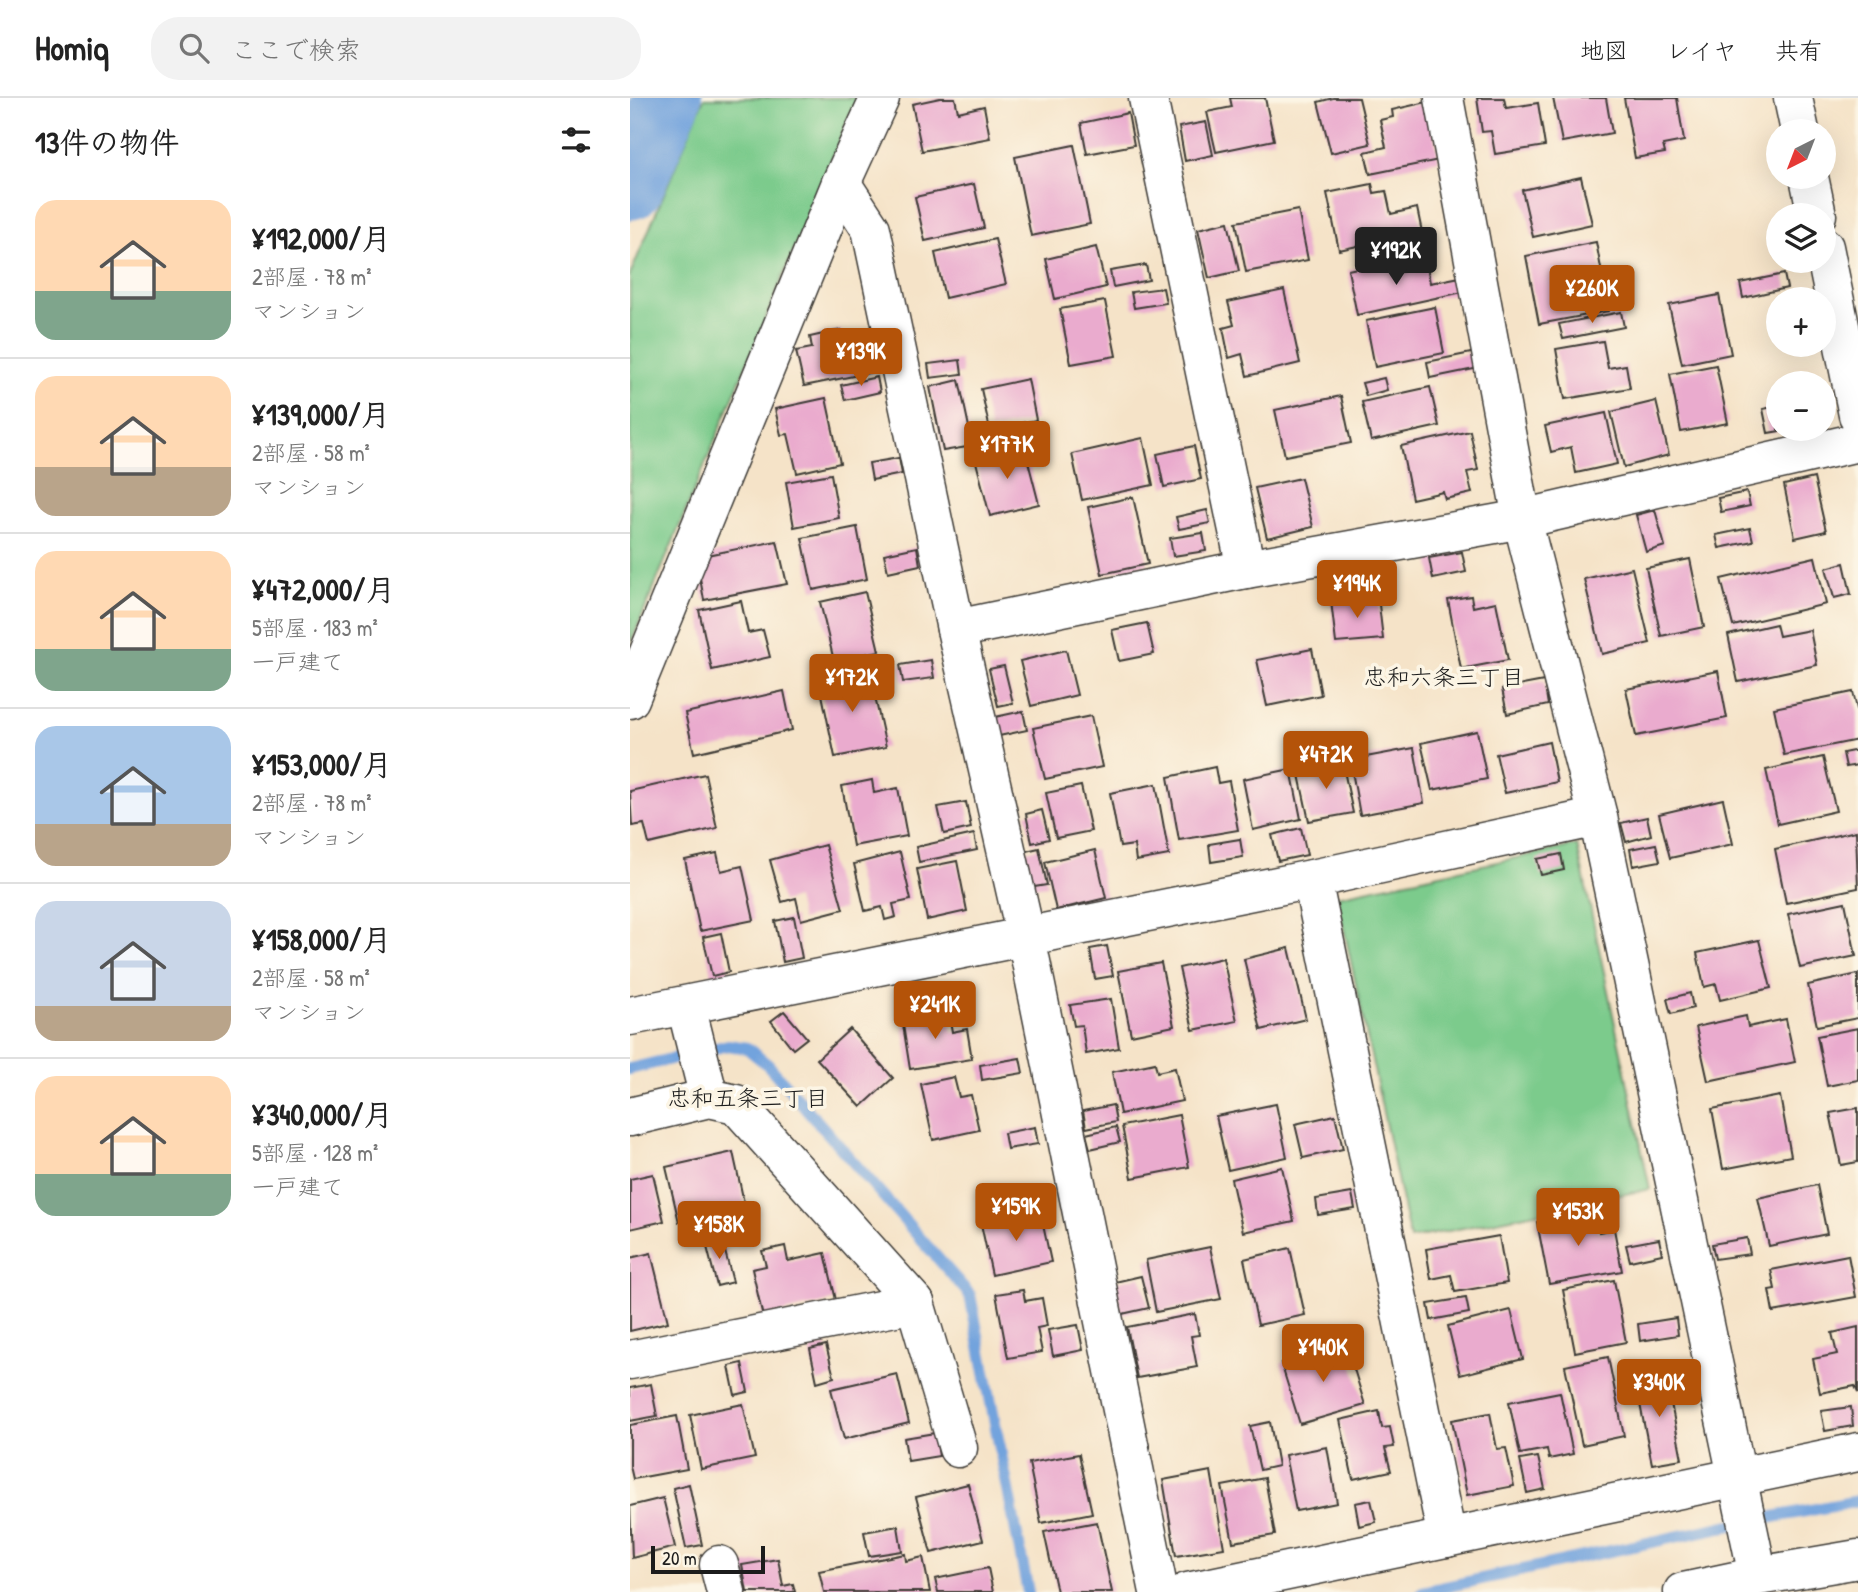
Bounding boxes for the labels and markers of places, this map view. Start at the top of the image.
pin: ¥192K [1347,228,1445,287]
pin: ¥260K [1543,266,1641,325]
pin: ¥139K [812,328,910,388]
pin: ¥177K [958,422,1056,481]
pin: ¥194K [1308,560,1406,620]
pin: ¥172K [803,654,901,714]
pin: ¥472K [1277,732,1375,791]
pin: ¥241K [886,982,984,1041]
pin: ¥159K [967,1184,1065,1243]
pin: ¥153K [1529,1188,1627,1248]
pin: ¥158K [670,1202,768,1261]
pin: ¥140K [1274,1324,1372,1384]
pin: ¥340K [1610,1360,1708,1419]

